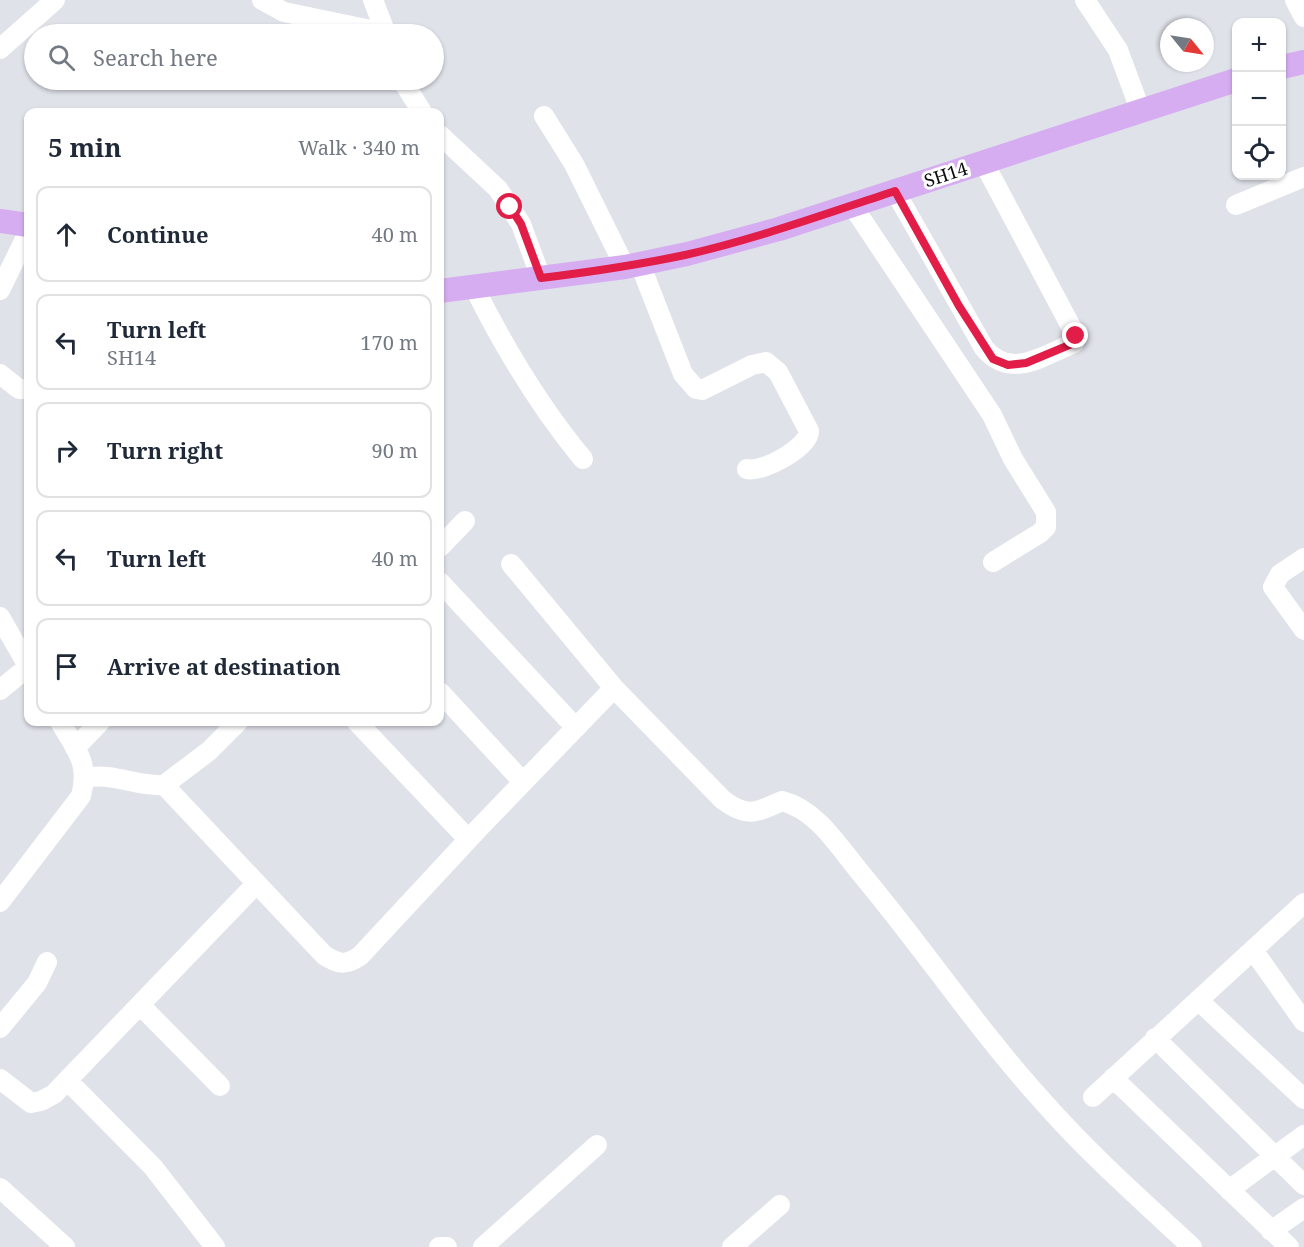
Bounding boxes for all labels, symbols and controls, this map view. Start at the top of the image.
north arrow [1160,18,1214,72]
map controls [1232,18,1286,180]
button: + [1232,18,1286,72]
search box [24,24,444,90]
icon: search [45,41,78,74]
text: Search here [93,42,218,72]
button: − [1232,72,1286,126]
button: locate [1232,126,1286,180]
text: 5 min [48,129,122,165]
text: Walk · 340 m [298,134,420,161]
street label: SH14 [921,156,970,192]
route start [496,193,522,219]
icon: ahead [50,218,83,251]
text: Continue [107,219,209,249]
text: 40 m [372,221,418,248]
text: Turn left [107,314,206,344]
route end [1062,322,1088,348]
icon: left [50,326,83,359]
text: 170 m [360,329,418,356]
text: SH14 [107,344,156,371]
icon: right [50,434,83,467]
text: Turn right [107,435,223,465]
text: 90 m [372,437,418,464]
icon: left [50,542,83,575]
text: Turn left [107,543,206,573]
text: 40 m [372,545,418,572]
icon: arrive [50,650,83,683]
text: Arrive at destination [107,651,341,681]

